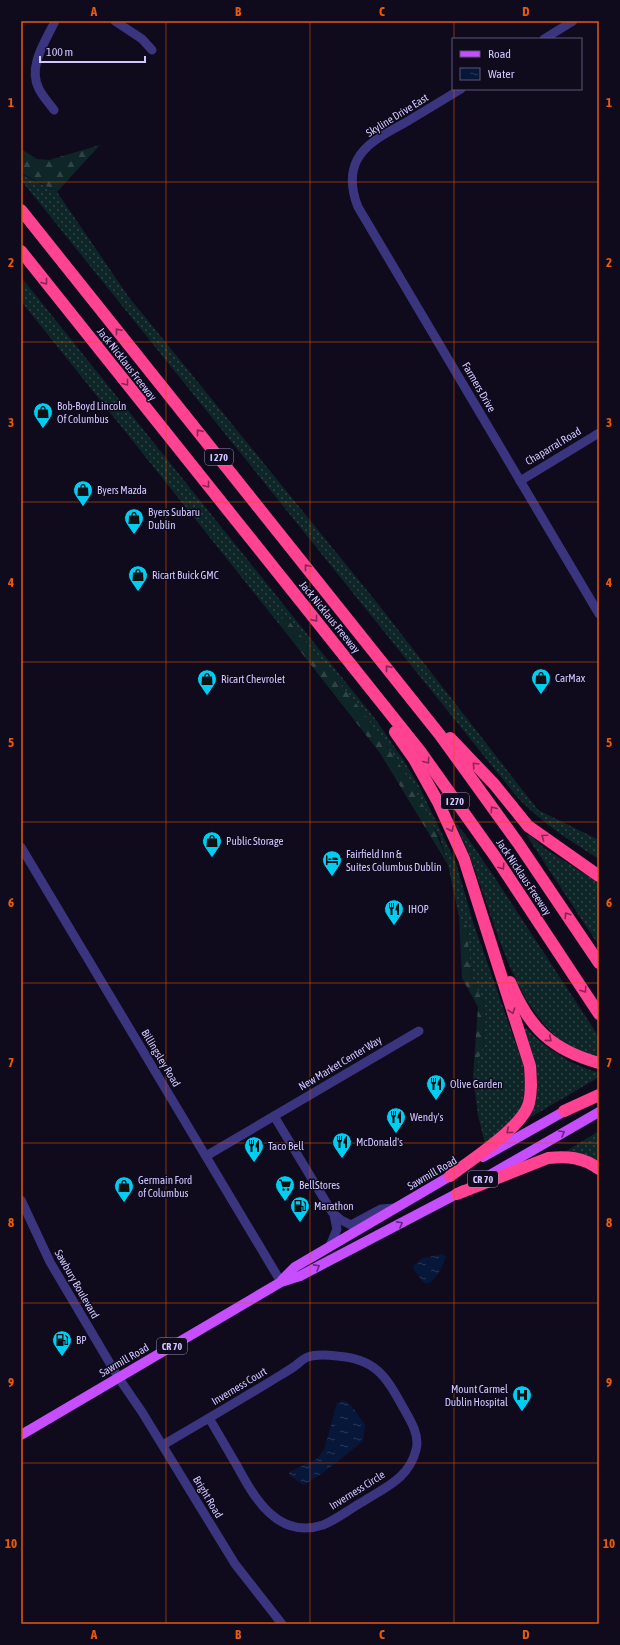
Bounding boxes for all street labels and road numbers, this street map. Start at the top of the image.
street label: Skyline Drive East [364,91,430,139]
street label: Jack Nicklaus Freeway [95,325,159,403]
street label: Farmers Drive [460,360,498,414]
street label: Chaparral Road [523,425,583,467]
road number: I 270 [205,449,233,465]
street label: Jack Nicklaus Freeway [297,579,363,656]
road number: I 270 [441,793,469,809]
street label: Jack Nicklaus Freeway [494,837,554,918]
street label: Billingsley Road [139,1027,183,1089]
street label: New Market Center Way [296,1033,384,1093]
street label: Sawmill Road [405,1154,459,1192]
road number: CR 70 [468,1171,498,1187]
street label: Sawbury Boulevard [52,1247,102,1321]
road number: CR 70 [157,1338,187,1354]
street label: Sawmill Road [97,1341,151,1379]
street label: Inverness Court [209,1365,269,1407]
street label: Inverness Circle [327,1468,387,1512]
street label: Bright Road [191,1474,225,1520]

